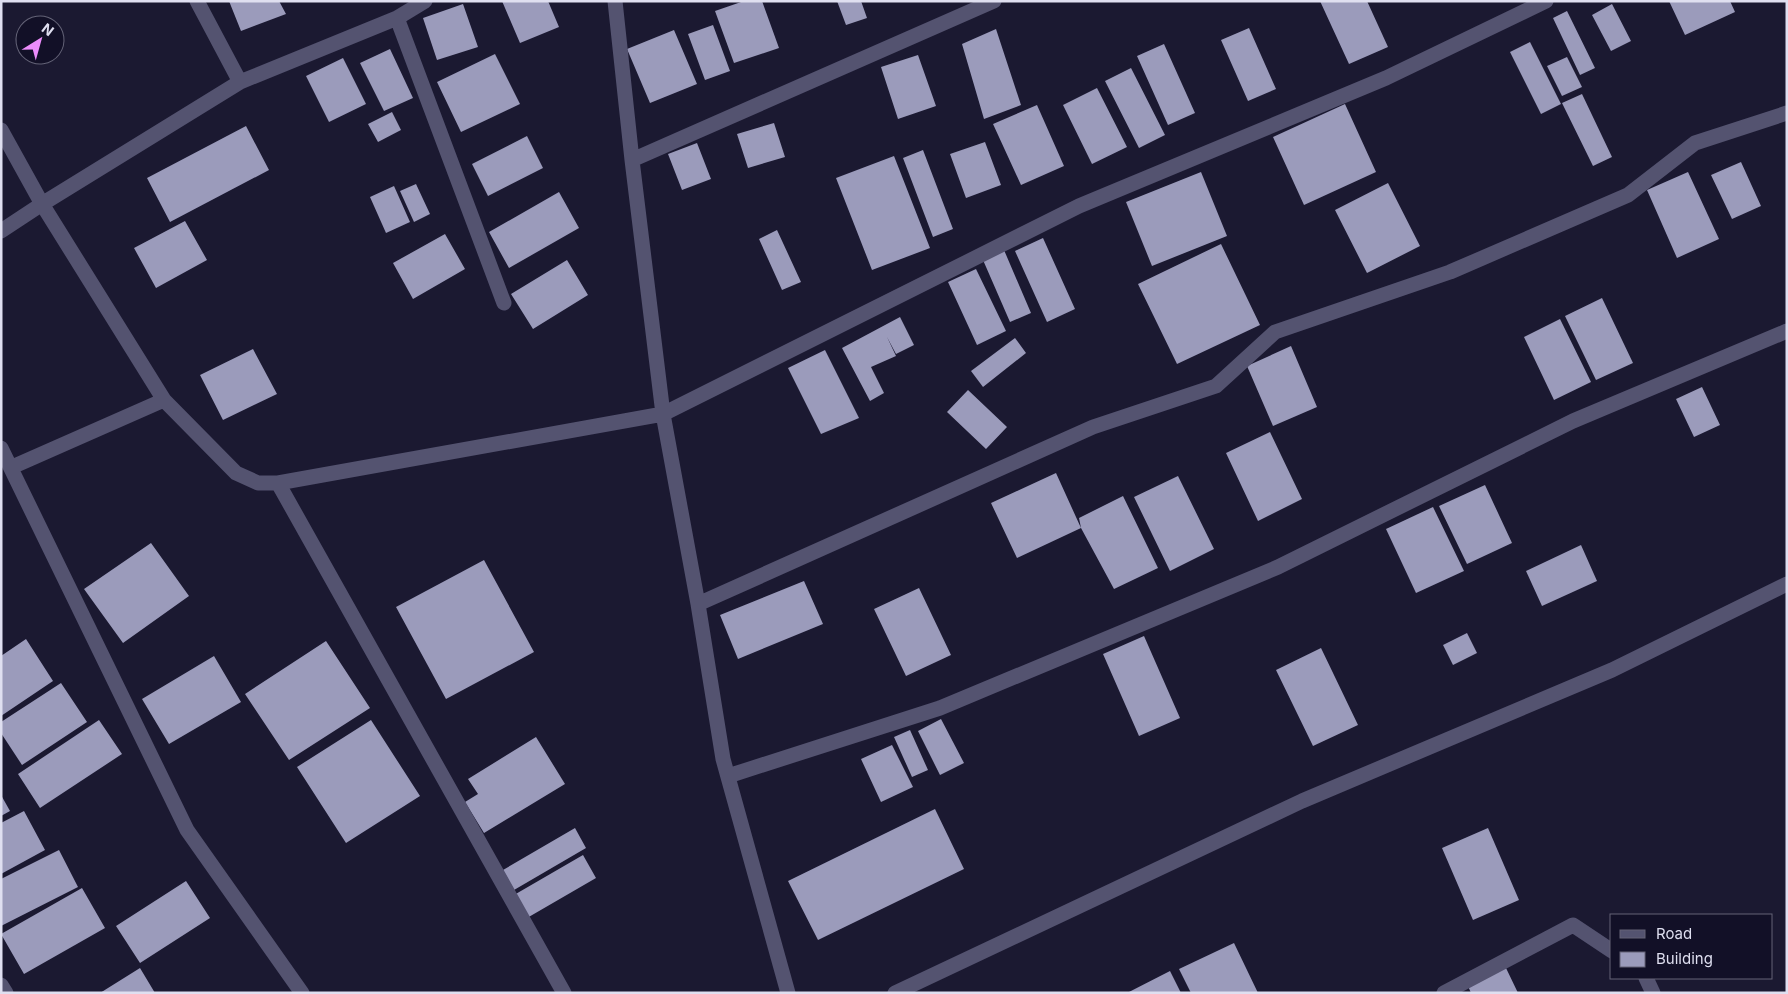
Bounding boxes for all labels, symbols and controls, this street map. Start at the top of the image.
north arrow [15,15,65,65]
text: N [39,19,58,39]
legend [1610,914,1773,979]
text: Road [1656,924,1692,943]
text: Building [1656,949,1713,968]

